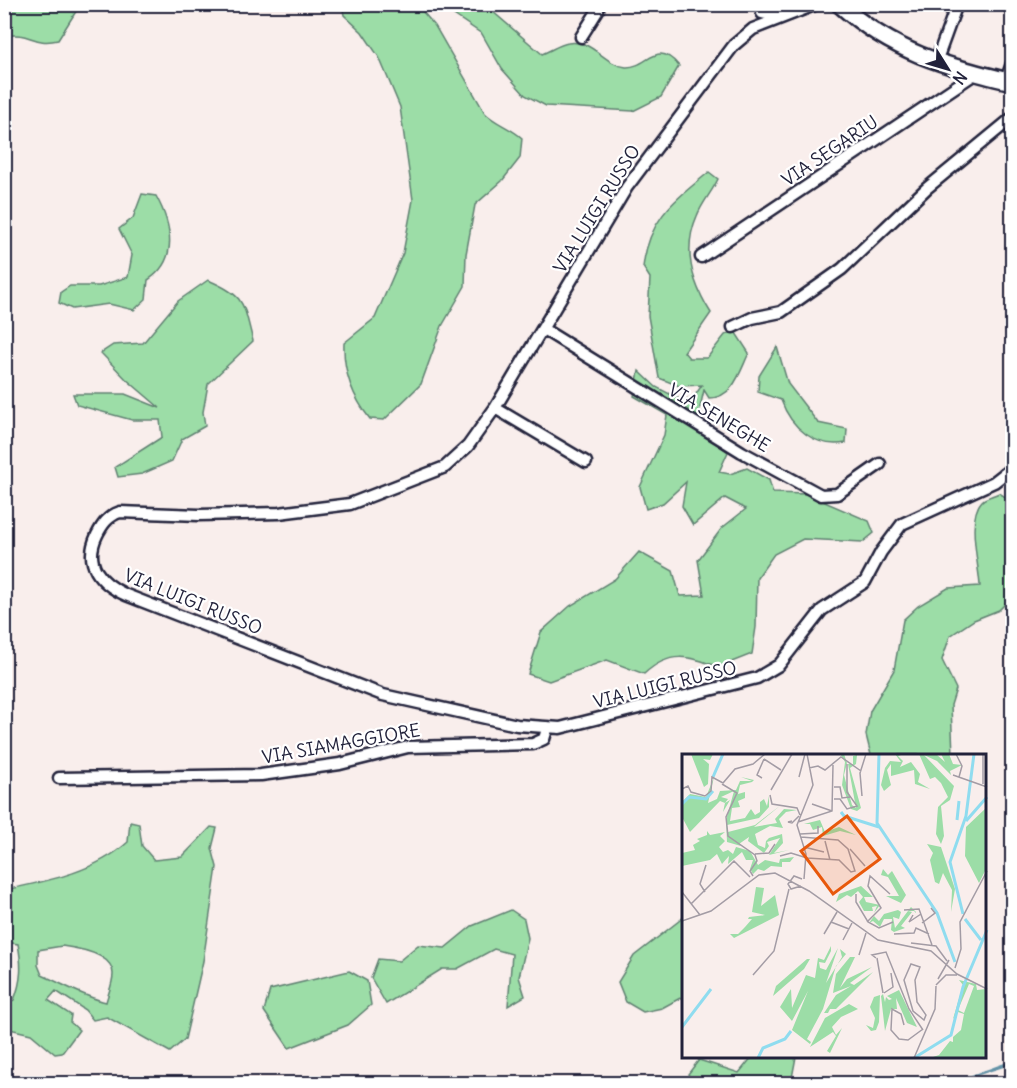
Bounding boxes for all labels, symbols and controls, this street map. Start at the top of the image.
north arrow [918,39,978,99]
text: N [949,68,971,88]
street label: VIA SEGARIU [777,110,882,191]
street label: VIA LUIGI RUSSO [548,140,645,277]
street label: VIA SENEGHE [664,378,774,457]
street label: VIA LUIGI RUSSO [121,563,266,640]
street label: VIA LUIGI RUSSO [591,656,739,713]
street label: VIA SIAMAGGIORE [260,718,422,769]
inset map [682,754,987,1058]

